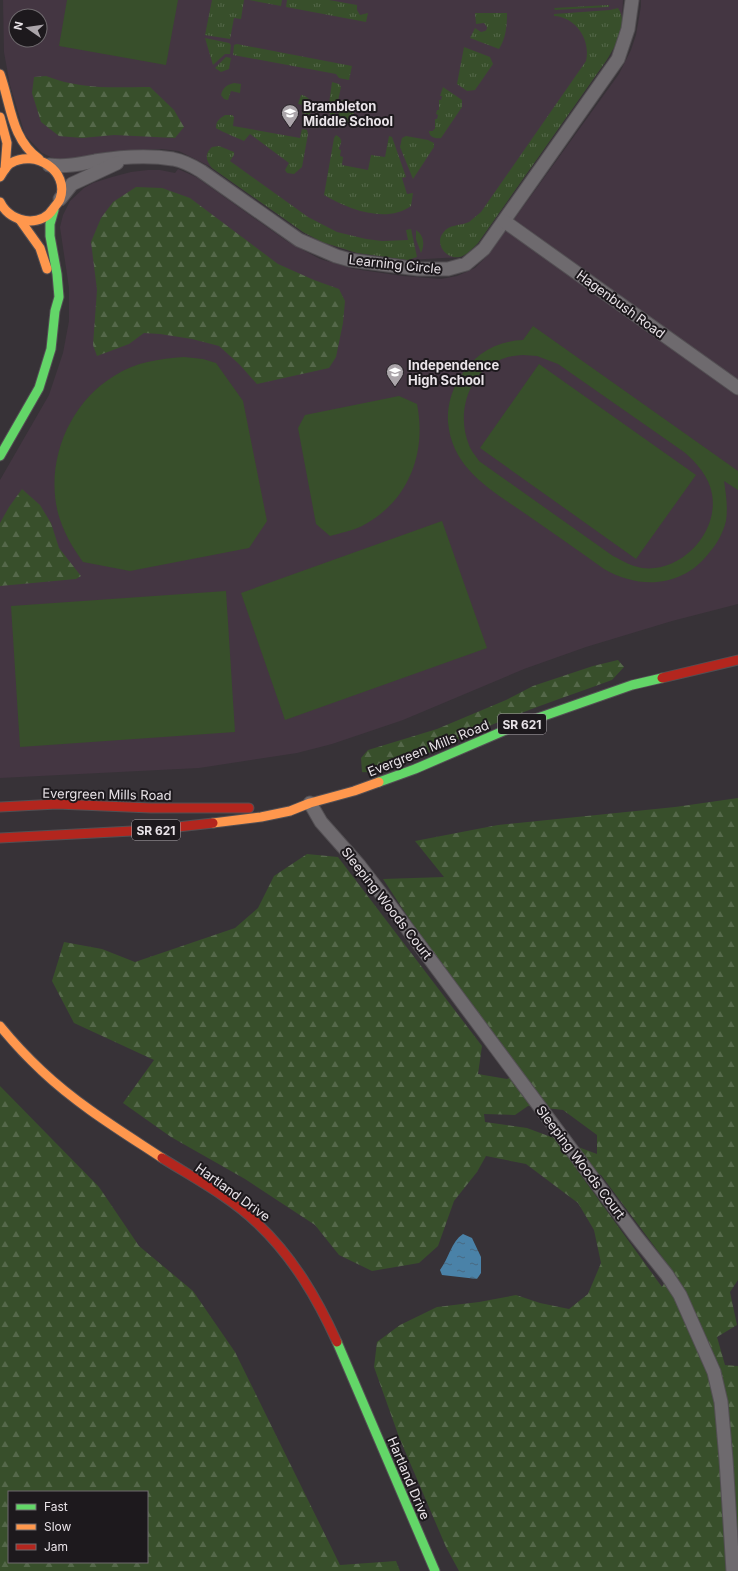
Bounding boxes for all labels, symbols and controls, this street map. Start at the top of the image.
north arrow [8,8,48,48]
text: N [10,20,26,31]
place label: Brambleton Middle School [303,98,393,129]
school or university icon: Brambleton Middle School [280,103,300,128]
street label: Learning Circle [348,251,442,277]
street label: Hagenbush Road [574,267,668,341]
place label: Independence High School [408,357,499,388]
school or university icon: Independence High School [385,362,405,387]
road number: SR 621 [498,714,546,734]
street label: Evergreen Mills Road [365,716,491,780]
street label: Evergreen Mills Road [42,785,172,803]
road number: SR 621 [132,820,180,840]
street label: Sleeping Woods Court [338,844,436,962]
street label: Sleeping Woods Court [533,1102,629,1222]
street label: Hartland Drive [193,1160,273,1224]
street label: Hartland Drive [384,1434,434,1522]
legend [8,1491,148,1563]
text: Fast [44,1499,68,1514]
text: Slow [44,1519,72,1534]
text: Jam [44,1539,68,1554]

